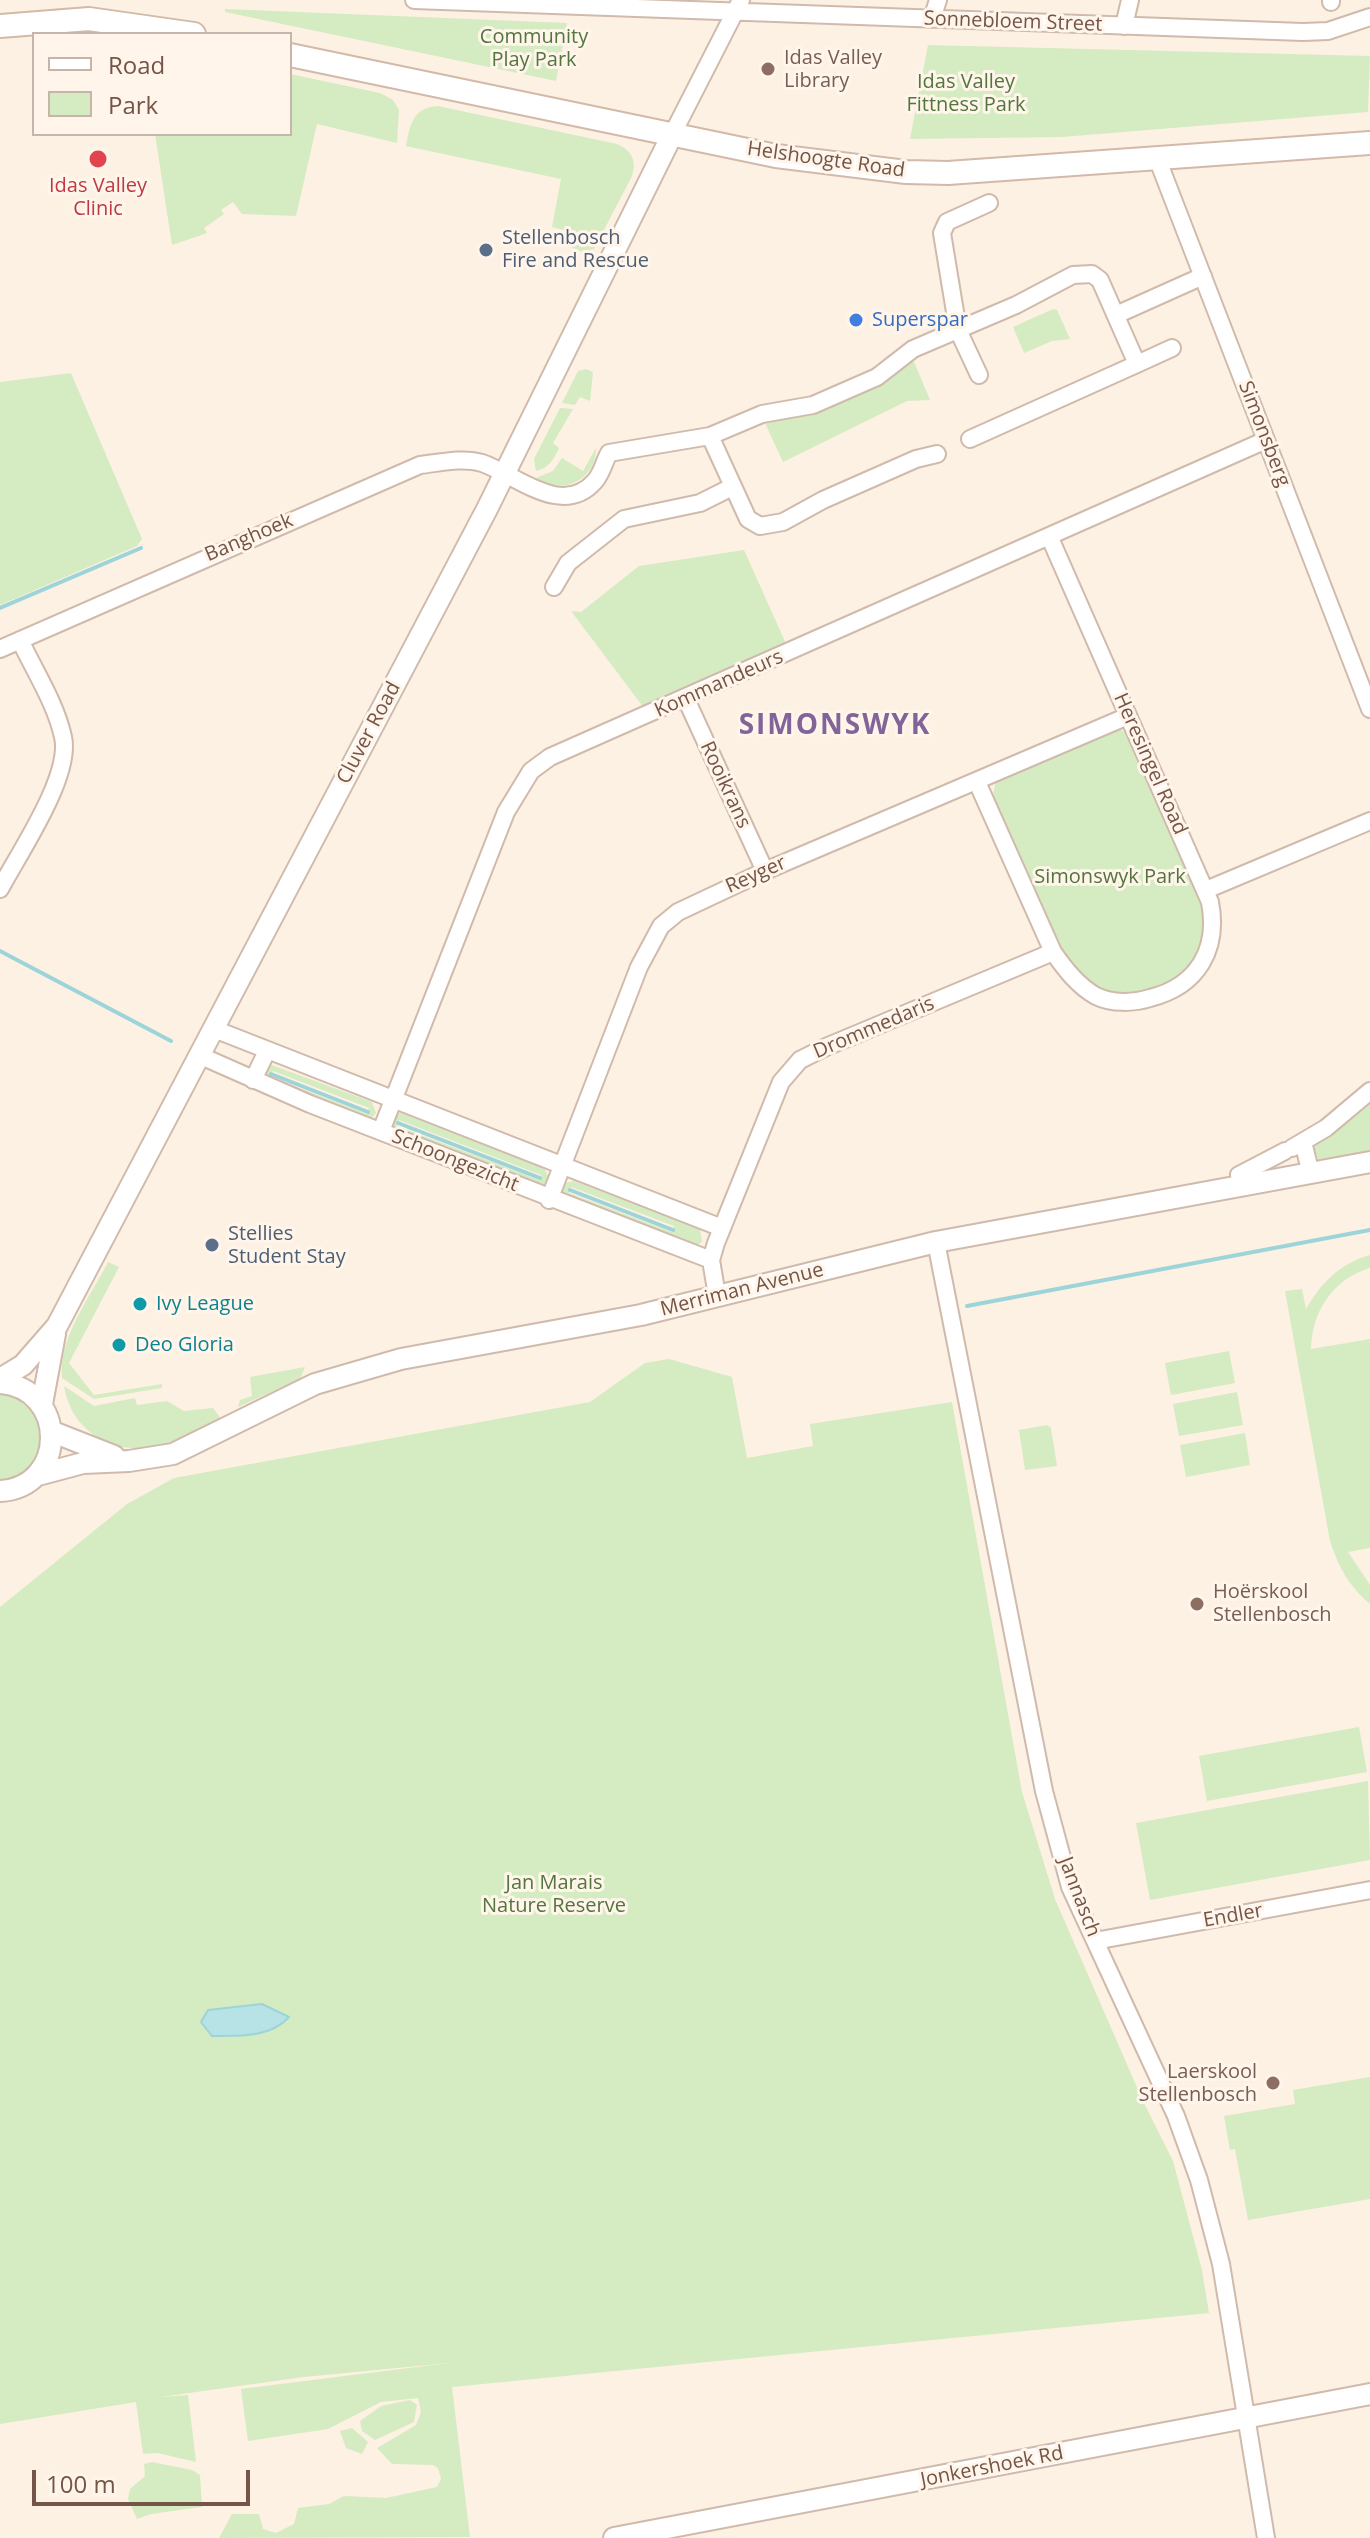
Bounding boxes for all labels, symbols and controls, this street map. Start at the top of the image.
street label: Sonnebloem Street [923,7,1103,37]
park label: Community Play Park [480,25,588,72]
legend [32,32,292,136]
place label: Idas Valley Library [784,46,882,93]
text: Road [108,48,165,81]
marker: Idas Valley Library [759,60,777,78]
park label: Idas Valley Fittness Park [906,70,1026,117]
text: Park [108,88,158,121]
street label: Helshoogte Road [746,137,906,183]
marker: Idas Valley Clinic [87,148,109,170]
place label: Idas Valley Clinic [49,174,147,221]
place label: Stellenbosch Fire and Rescue [502,226,649,273]
marker: Stellenbosch Fire and Rescue [477,241,495,259]
place label: Superspar [872,308,968,332]
marker: Superspar [847,311,865,329]
street label: Simonsberg [1233,378,1295,490]
street label: Banghoek [201,509,297,567]
street label: Kommandeurs [651,645,787,723]
street label: Cluver Road [332,678,406,788]
street label: Heresingel Road [1108,690,1192,838]
district label: SIMONSWYK [739,709,931,743]
street label: Rooikrans [694,738,756,832]
street label: Reyger [722,851,790,899]
park label: Simonswyk Park [1034,865,1186,889]
street label: Drommedaris [810,992,938,1064]
street label: Schoongezicht [388,1125,522,1197]
place label: Stellies Student Stay [228,1222,346,1269]
marker: Stellies Student Stay [203,1236,221,1254]
street label: Merriman Avenue [658,1258,826,1322]
place label: Ivy League [156,1292,254,1316]
marker: Ivy League [131,1295,149,1313]
place label: Deo Gloria [135,1333,234,1357]
marker: Deo Gloria [110,1336,128,1354]
place label: Hoërskool Stellenbosch [1213,1580,1332,1627]
marker: Hoërskool Stellenbosch [1188,1595,1206,1613]
street label: Jannasch [1053,1854,1105,1940]
park label: Jan Marais Nature Reserve [482,1871,626,1918]
street label: Endler [1201,1899,1265,1933]
place label: Laerskool Stellenbosch [1138,2060,1257,2107]
marker: Laerskool Stellenbosch [1264,2074,1282,2092]
street label: Jonkershoek Rd [919,2441,1065,2493]
scale bar [36,2454,254,2504]
text: 100 m [46,2467,116,2500]

